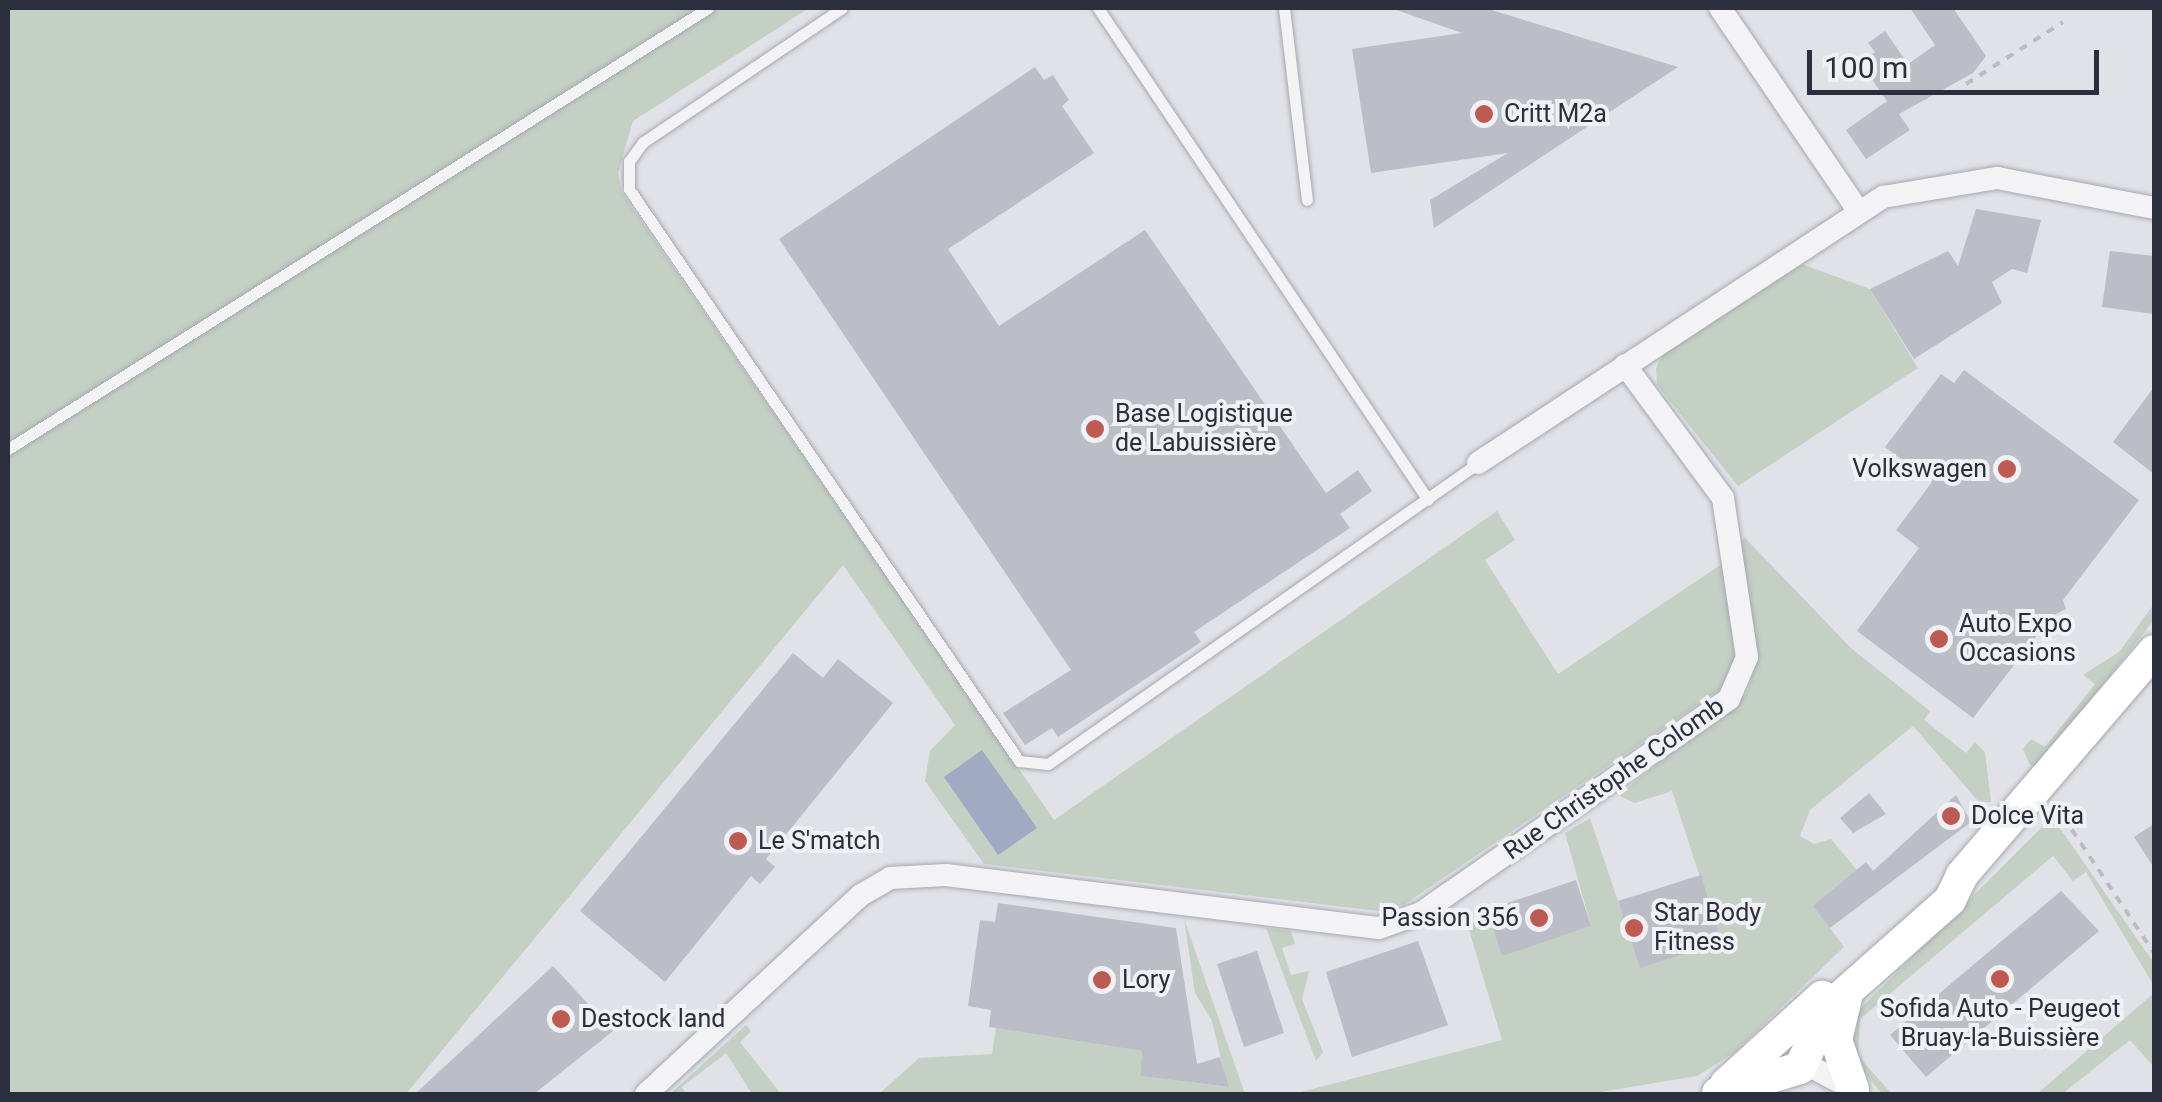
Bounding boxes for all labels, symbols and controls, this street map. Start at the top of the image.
scale bar [1812,30,2104,92]
text: 100 m [1824,50,1908,85]
place label: Critt M2a [1504,99,1607,129]
marker: Critt M2a [1473,103,1495,125]
place label: Base Logistique de Labuissière [1115,400,1293,459]
marker: Base Logistique de Labuissière [1084,418,1106,440]
place label: Volkswagen [1852,454,1987,484]
marker: Volkswagen [1996,458,2018,480]
place label: Auto Expo Occasions [1959,610,2076,669]
marker: Auto Expo Occasions [1928,628,1950,650]
street label: Rue Christophe Colomb [1498,691,1730,867]
place label: Dolce Vita [1971,801,2084,831]
marker: Dolce Vita [1940,805,1962,827]
place label: Le S'match [758,826,880,856]
marker: Le S'match [727,830,749,852]
place label: Star Body Fitness [1654,899,1761,958]
place label: Passion 356 [1381,903,1519,933]
marker: Passion 356 [1528,907,1550,929]
marker: Star Body Fitness [1623,917,1645,939]
place label: Lory [1122,965,1170,995]
marker: Sofida Auto - Peugeot Bruay-la-Buissière [1989,968,2011,990]
marker: Lory [1091,969,1113,991]
place label: Sofida Auto - Peugeot Bruay-la-Buissière [1880,995,2120,1054]
place label: Destock land [581,1004,725,1034]
marker: Destock land [550,1008,572,1030]

